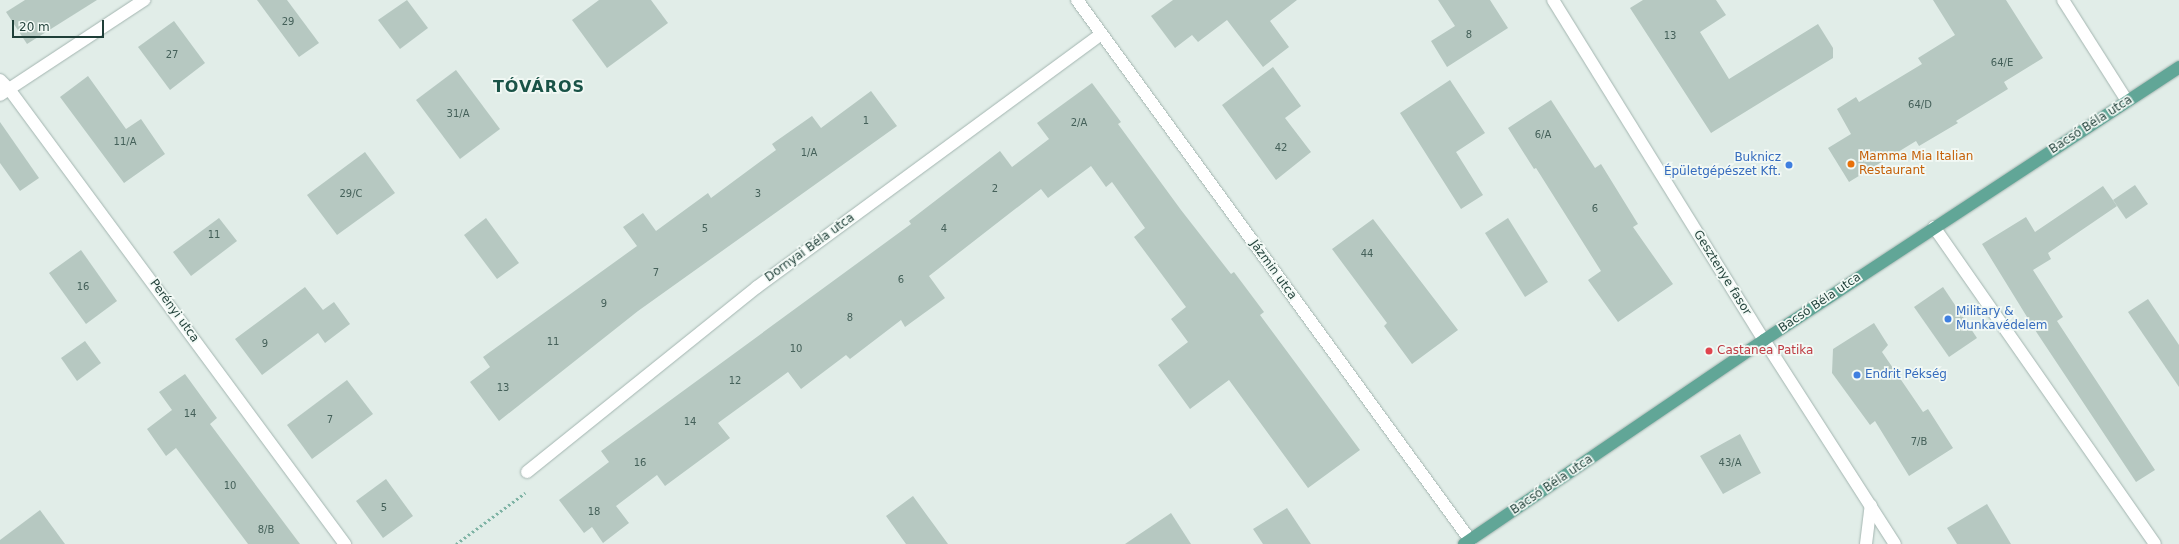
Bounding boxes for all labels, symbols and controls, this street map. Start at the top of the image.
scale bar [14,12,106,38]
house number: 29 [282,16,294,28]
text: 20 m [19,20,50,34]
house number: 8 [1466,29,1472,41]
house number: 13 [1664,30,1676,42]
house number: 27 [166,49,178,61]
house number: 64/E [1991,57,2013,69]
district label: TÓVÁROS [493,77,585,97]
street label: Bacsó Béla utca [2047,93,2135,157]
house number: 64/D [1908,99,1932,111]
house number: 31/A [447,108,469,120]
house number: 1 [863,115,869,127]
house number: 2/A [1071,117,1087,129]
house number: 6/A [1535,129,1551,141]
house number: 11/A [114,136,136,148]
house number: 42 [1275,142,1287,154]
house number: 1/A [801,147,817,159]
place label: Mamma Mia Italian Restaurant [1859,150,1973,178]
place label: Buknicz Épületgépészet Kft. [1664,151,1781,179]
marker: Mamma Mia Italian Restaurant [1846,159,1856,169]
marker: Buknicz Épületgépészet Kft. [1784,160,1794,170]
house number: 2 [992,183,998,195]
house number: 29/C [339,188,363,200]
house number: 3 [755,188,761,200]
house number: 6 [1592,203,1598,215]
street label: Dornyai Béla utca [763,211,857,285]
house number: 5 [702,223,708,235]
house number: 4 [941,223,947,235]
street label: Gesztenye fasor [1690,228,1754,318]
house number: 11 [208,229,220,241]
street label: Jázmin utca [1247,237,1299,303]
house number: 44 [1361,248,1373,260]
house number: 7 [653,267,659,279]
street label: Bacsó Béla utca [1776,270,1864,336]
house number: 6 [898,274,904,286]
street label: Perényi utca [146,277,202,345]
house number: 16 [77,281,89,293]
house number: 9 [601,298,607,310]
place label: Military & Munkavédelem [1956,305,2048,333]
house number: 8 [847,312,853,324]
marker: Military & Munkavédelem [1943,314,1953,324]
house number: 11 [547,336,559,348]
house number: 9 [262,338,268,350]
house number: 10 [790,343,802,355]
place label: Castanea Patika [1717,344,1813,358]
marker: Castanea Patika [1704,346,1714,356]
place label: Endrit Pékség [1865,368,1947,382]
marker: Endrit Pékség [1852,370,1862,380]
house number: 12 [729,375,741,387]
house number: 13 [497,382,509,394]
house number: 14 [184,408,196,420]
house number: 7 [327,414,333,426]
house number: 14 [684,416,696,428]
house number: 7/B [1911,436,1927,448]
street label: Bacsó Béla utca [1508,452,1596,518]
house number: 16 [634,457,646,469]
house number: 43/A [1719,457,1741,469]
house number: 10 [224,480,236,492]
house number: 5 [381,502,387,514]
house number: 18 [588,506,600,518]
house number: 8/B [258,524,274,536]

